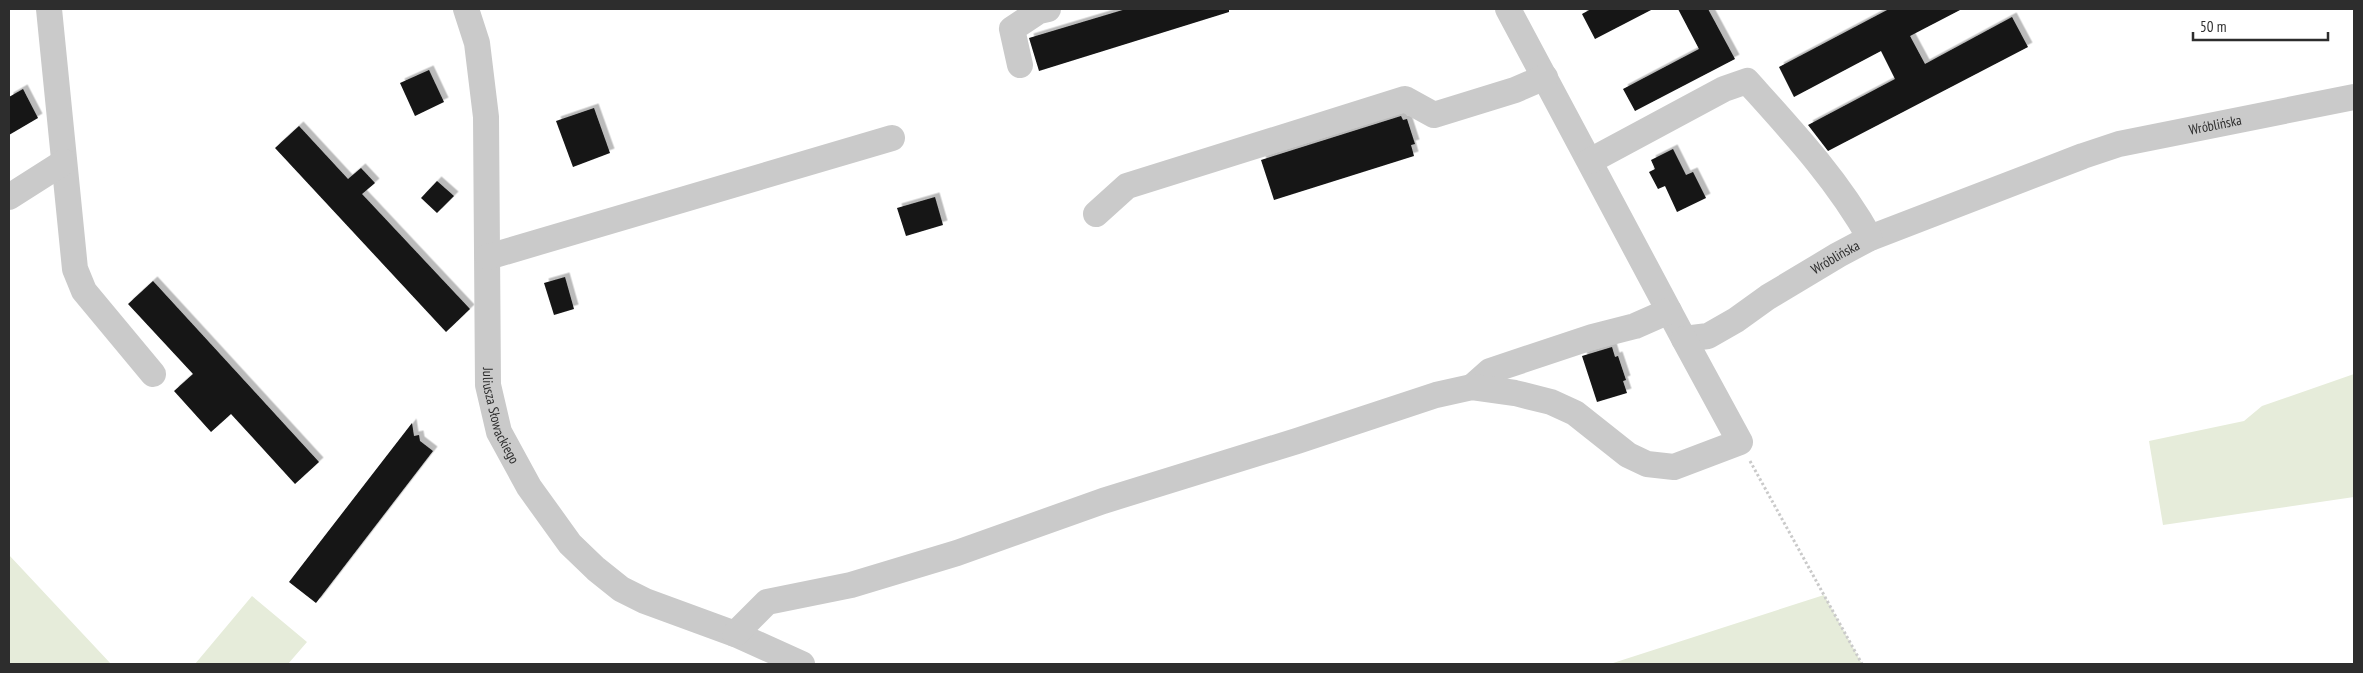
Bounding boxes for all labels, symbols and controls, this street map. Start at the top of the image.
scale bar [2193,10,2328,42]
text: 50 m [2200,17,2226,36]
street label: Wróblińska [2187,111,2243,139]
street label: Wróblińska [1808,236,1863,278]
street label: Juliusza Słowackiego [479,366,524,467]

